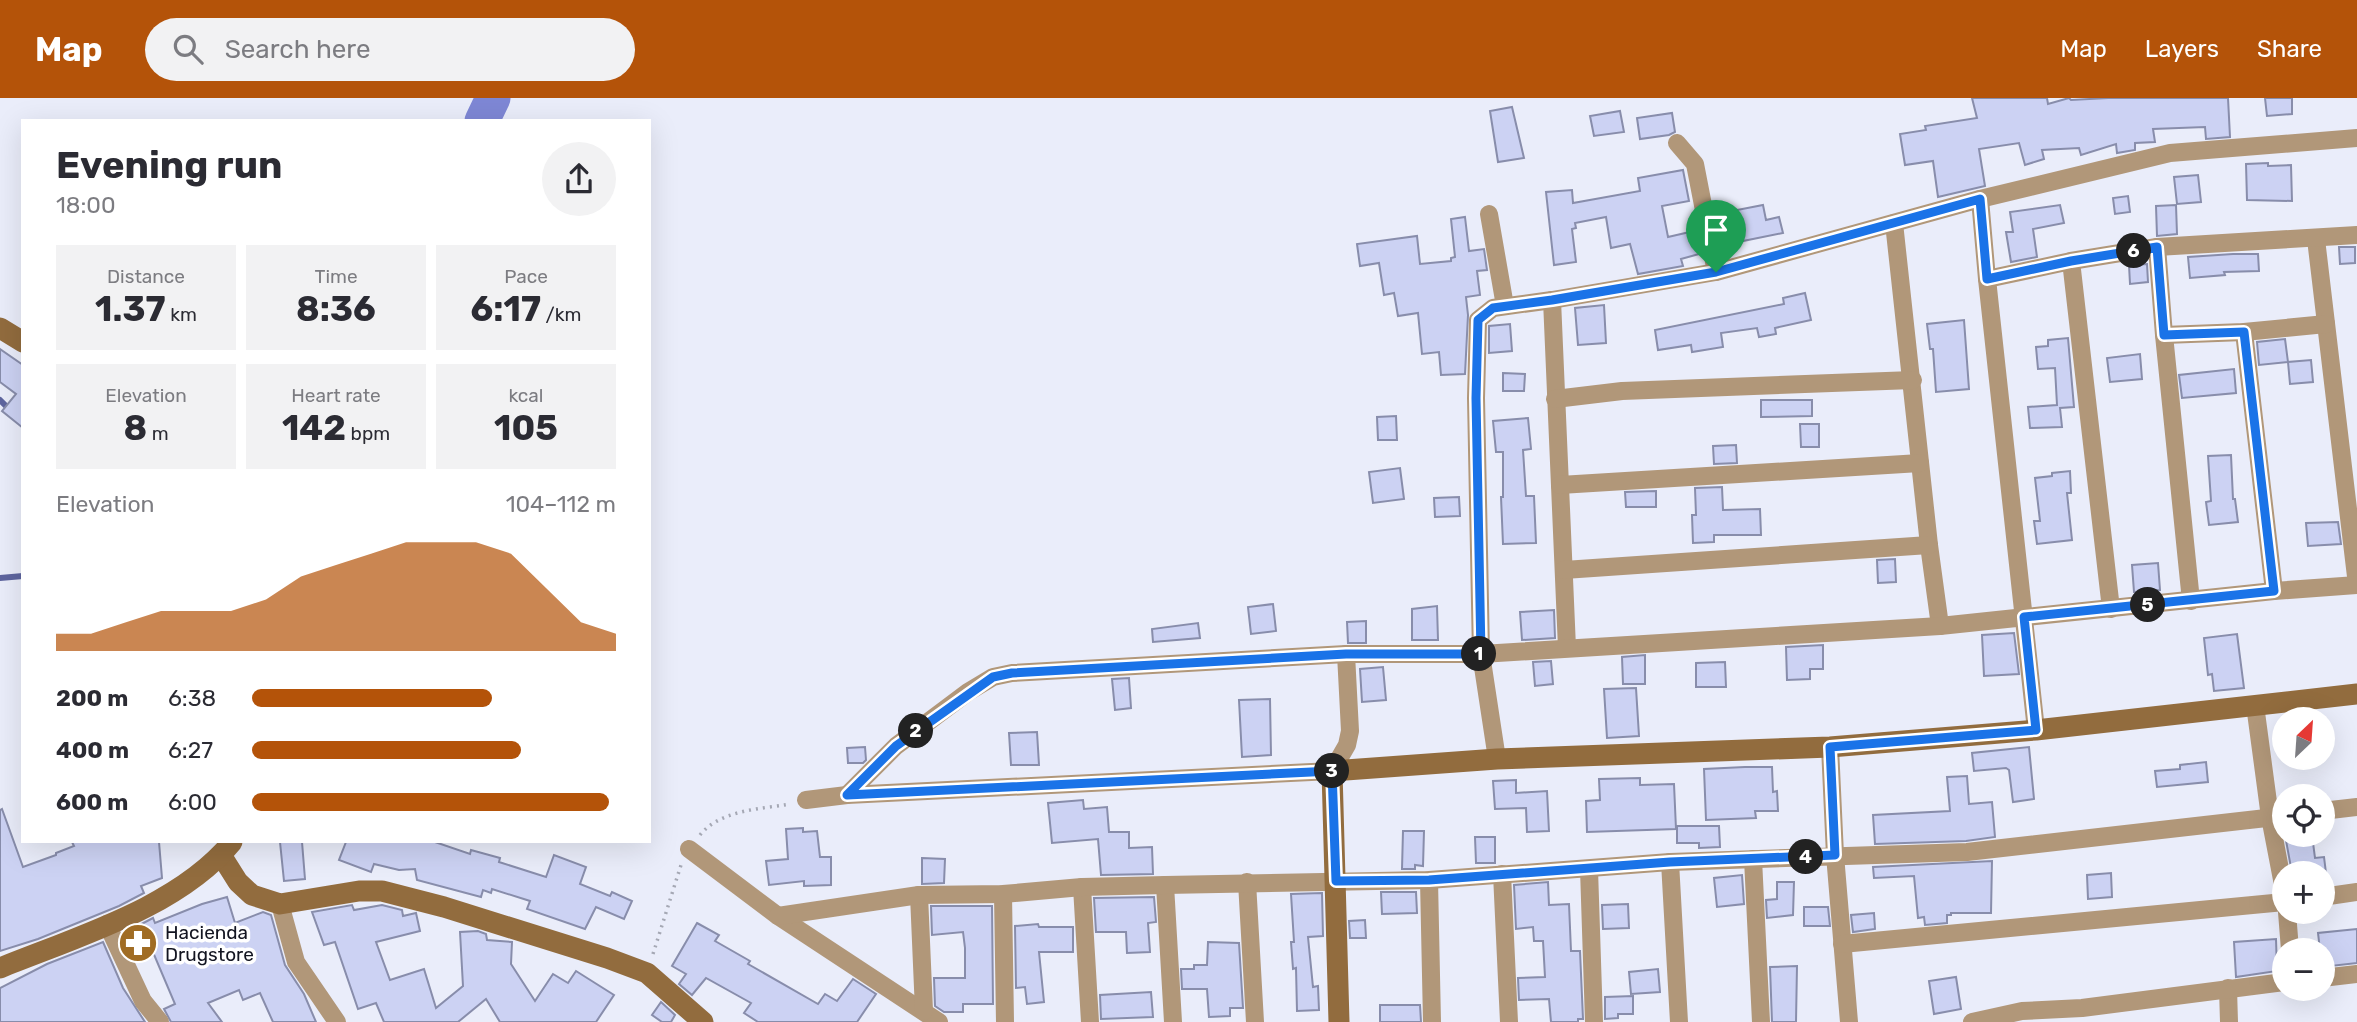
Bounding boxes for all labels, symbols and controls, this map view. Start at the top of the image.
search box [145,18,635,81]
text: Map [35,30,103,69]
icon: search [169,30,207,68]
text: Search here [225,34,370,65]
text: Map [2060,35,2107,63]
text: Layers [2145,35,2219,63]
text: Share [2257,35,2322,63]
text: Evening run [56,142,282,188]
button: share [542,142,616,216]
text: 18:00 [56,191,116,219]
pin [1686,200,1746,272]
icon: arrive [1697,211,1735,249]
pin: 6 [2116,234,2152,268]
text: 6 [2127,239,2140,262]
text: Distance [107,265,185,288]
text: Time [314,265,358,288]
text: Pace [504,265,548,288]
text: 1.37 [95,288,166,330]
text: 8:36 [296,288,376,330]
text: 6:17 [471,288,541,330]
text: km [166,303,197,326]
text: /km [541,303,581,326]
text: Elevation [105,384,187,407]
text: Heart rate [291,384,381,407]
text: kcal [509,384,543,407]
text: 8 [123,407,147,449]
text: 142 [282,407,346,449]
text: 105 [494,407,558,449]
text: m [147,422,169,445]
text: bpm [346,422,390,445]
text: Elevation [56,490,155,518]
text: 104–112 m [506,490,616,518]
pin: 5 [2130,588,2166,622]
text: 5 [2141,593,2154,616]
pin: 1 [1462,636,1496,672]
text: 1 [1474,642,1483,665]
text: 200 m [56,684,128,712]
text: 6:38 [168,684,216,712]
north arrow [2272,707,2334,770]
map controls [2272,707,2335,1001]
pin: 2 [898,714,934,748]
text: 2 [909,719,922,742]
text: 400 m [56,736,129,764]
text: 6:27 [168,736,213,764]
pin: 3 [1314,754,1350,788]
text: 3 [1325,759,1338,782]
button: locate [2272,784,2335,847]
text: 600 m [56,788,128,816]
text: 6:00 [168,788,217,816]
pin: 4 [1788,840,1824,874]
text: 4 [1799,845,1812,868]
button: + [2272,861,2335,924]
place label: Hacienda Drugstore [165,921,254,966]
pharmacy icon: Hacienda Drugstore [117,922,159,964]
button: − [2272,938,2335,1001]

